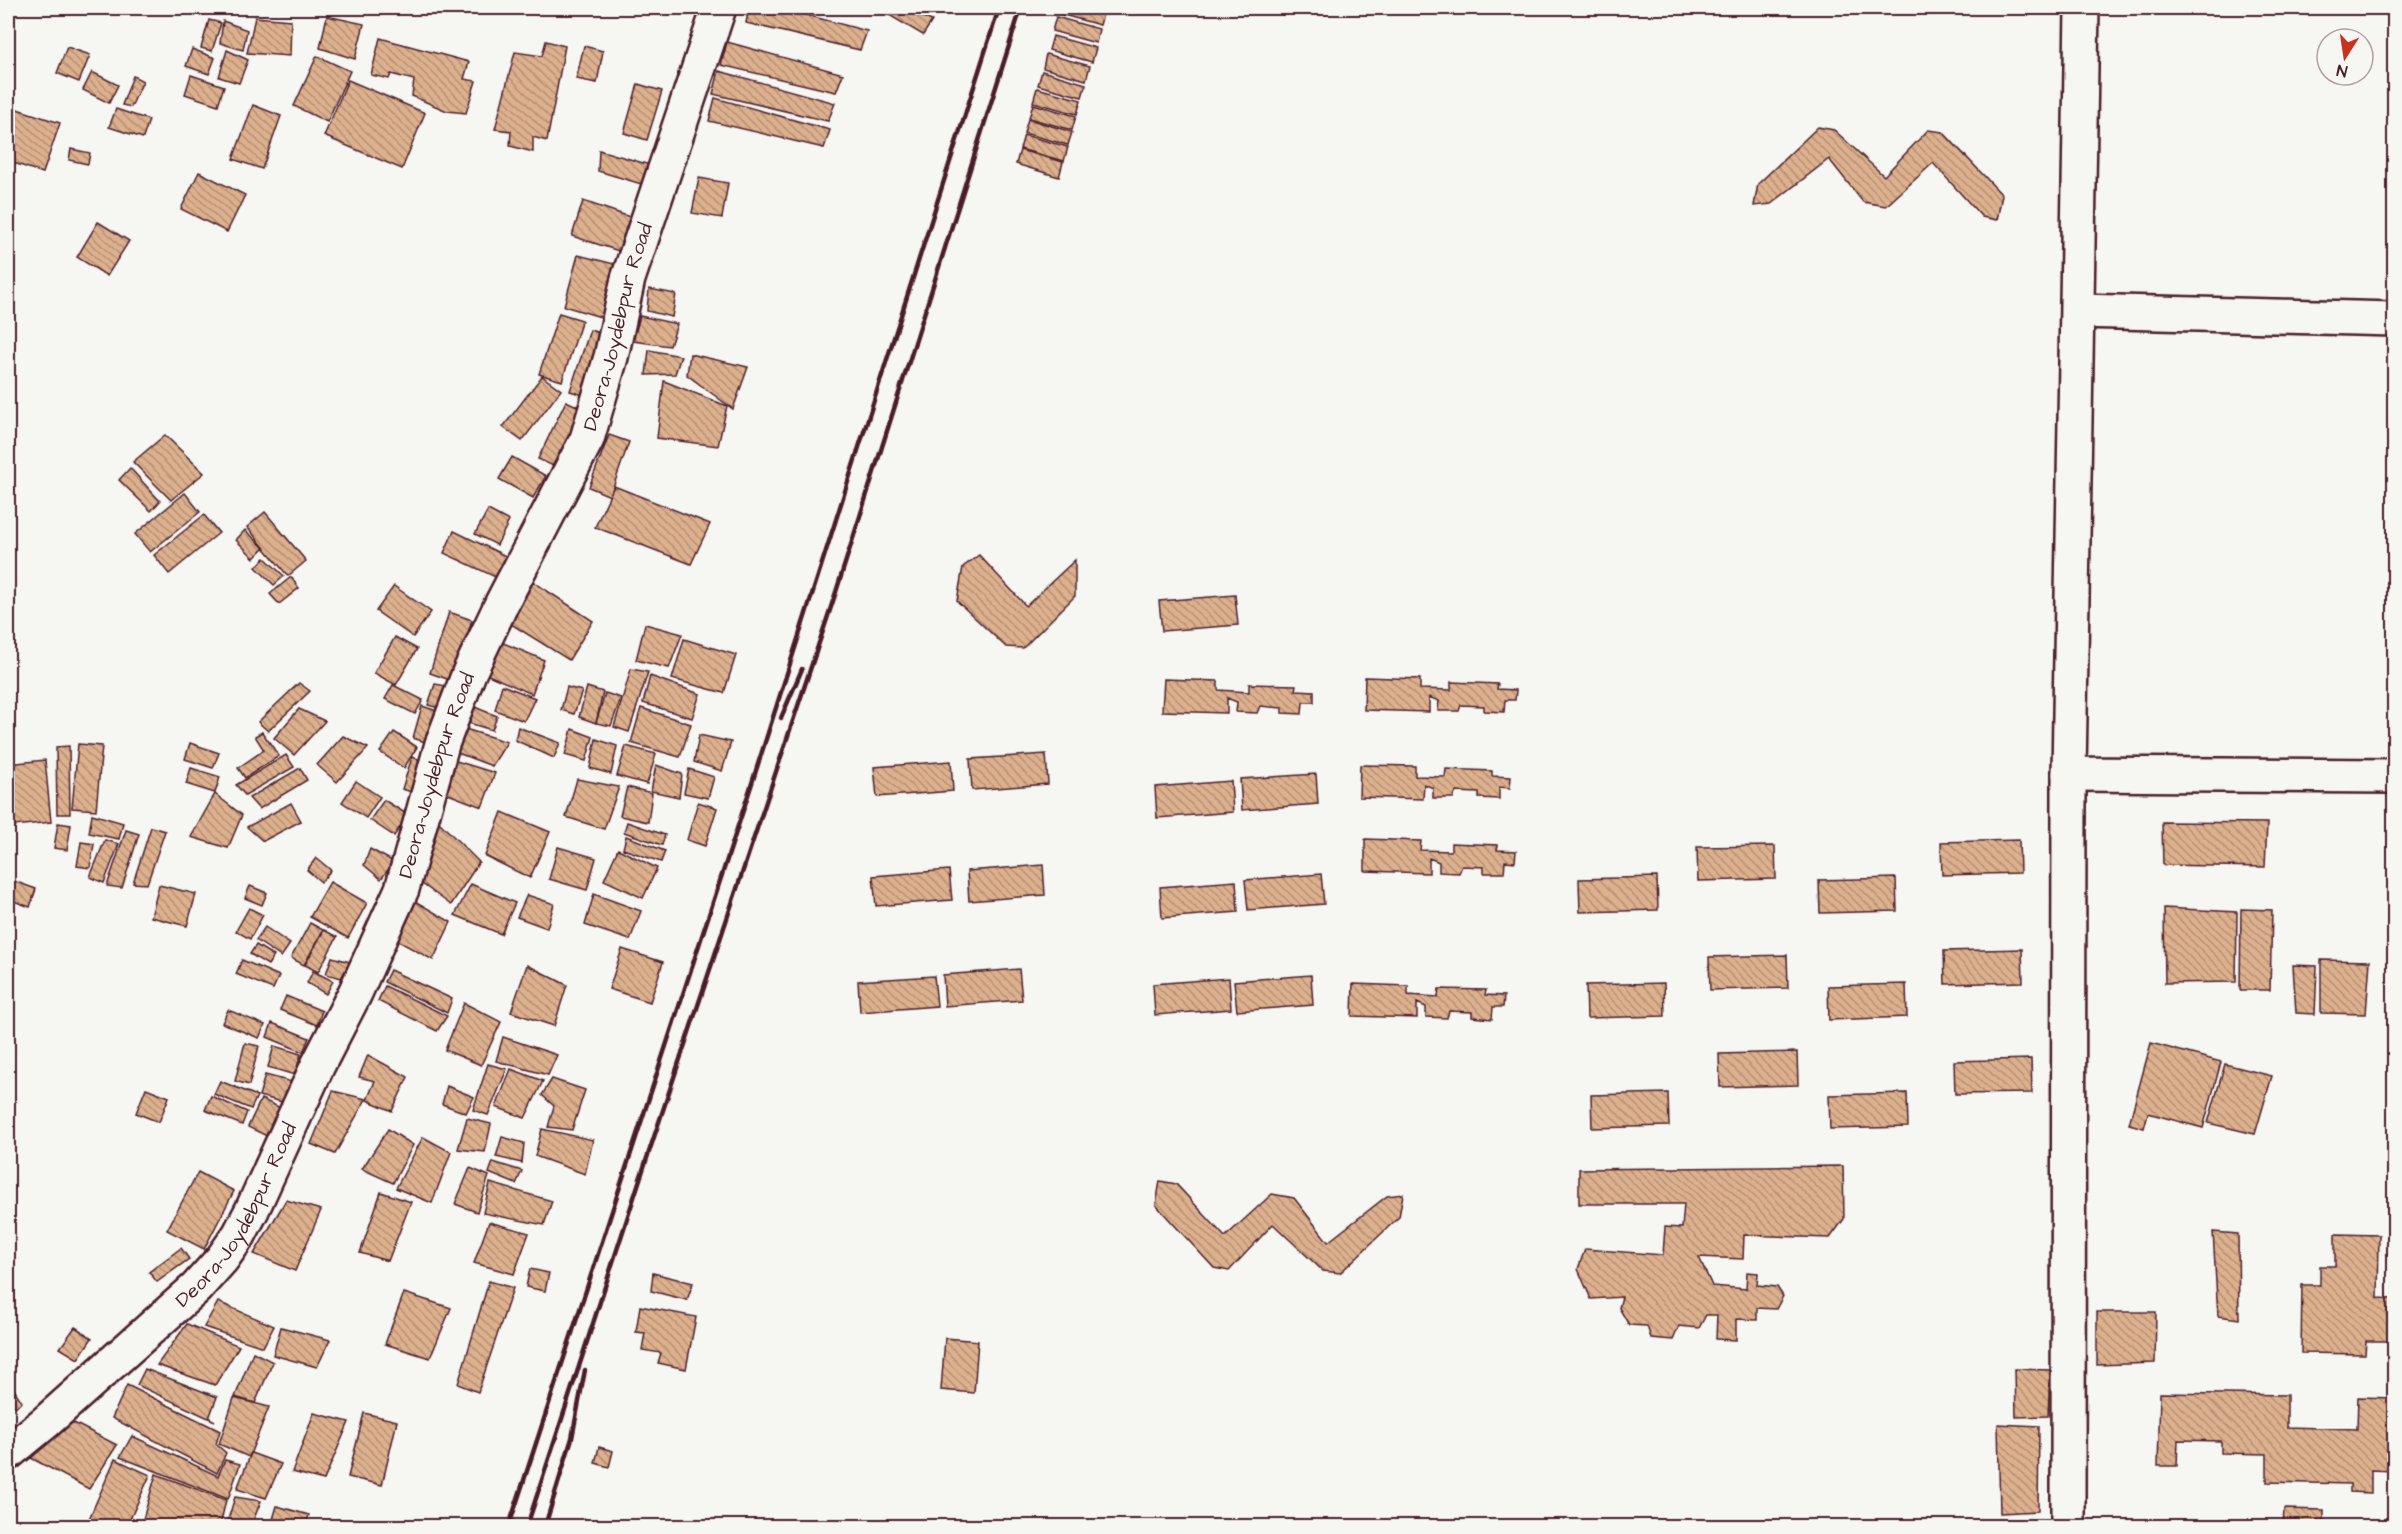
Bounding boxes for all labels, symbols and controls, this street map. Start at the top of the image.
north arrow [2315,27,2375,87]
text: N [2335,59,2349,82]
street label: Deora-Joydebpur Road [576,219,660,434]
street label: Deora-Joydebpur Road [392,668,482,881]
street label: Deora-Joydebpur Road [169,1118,304,1314]

